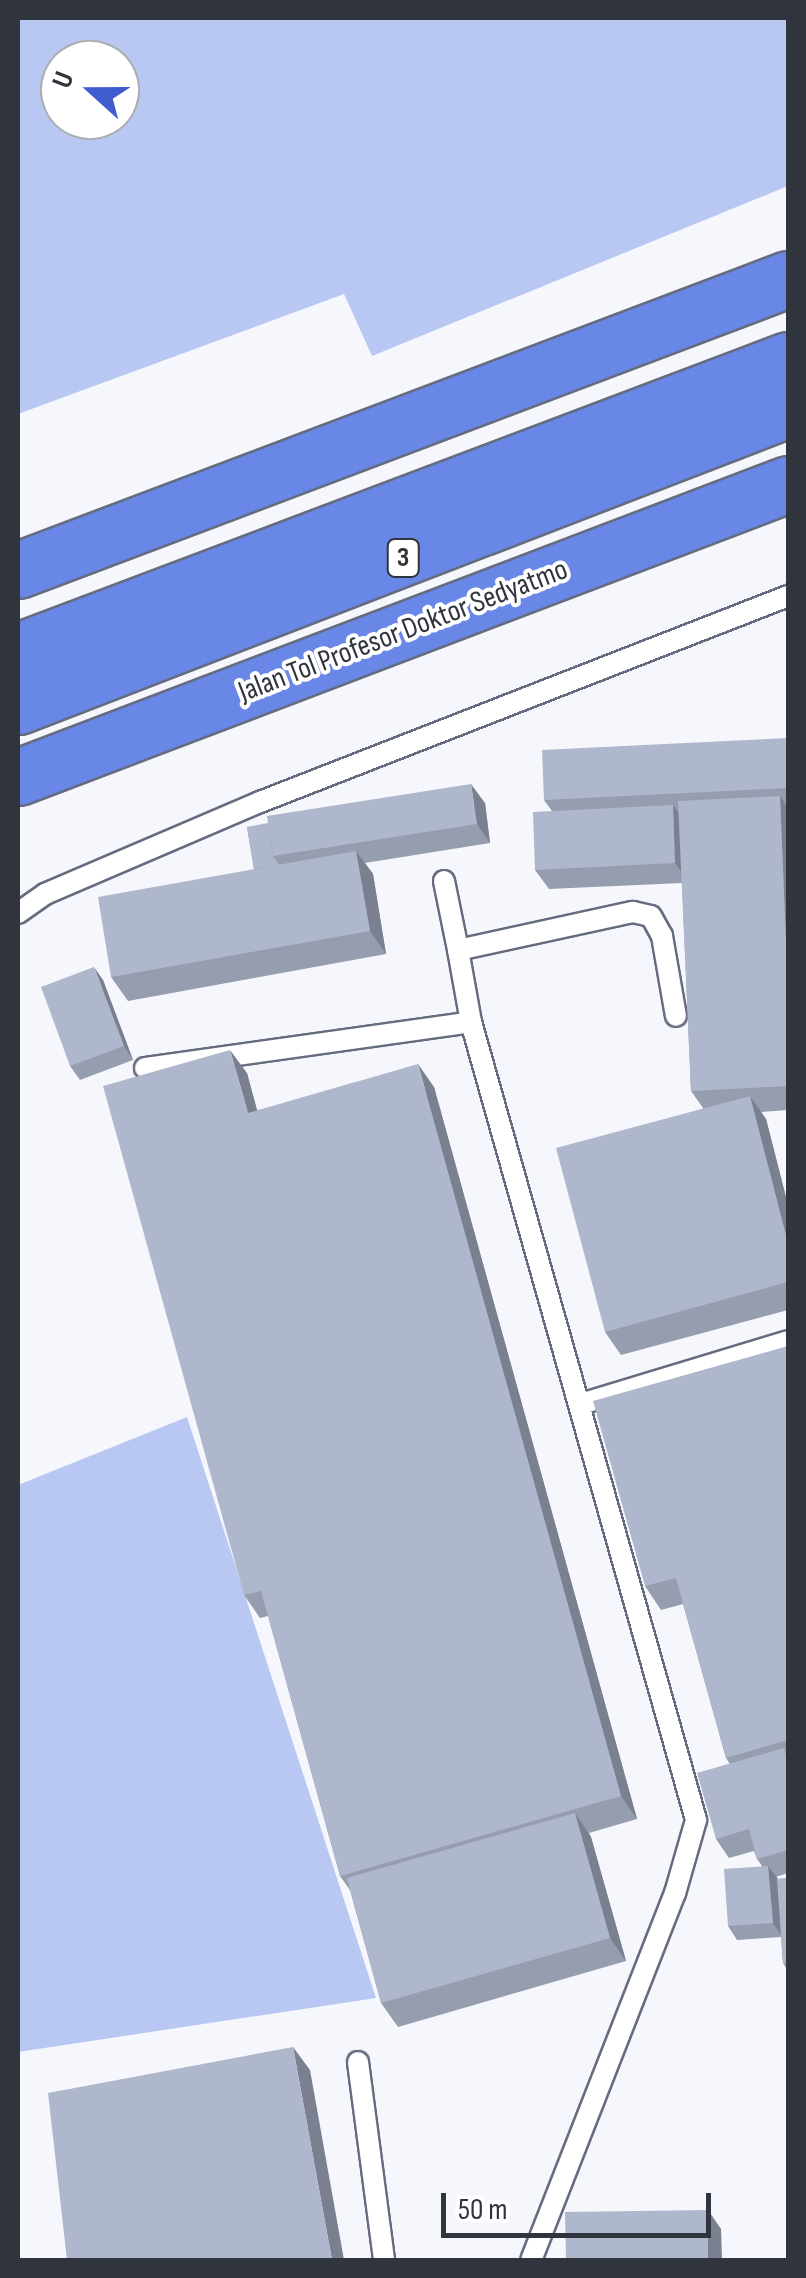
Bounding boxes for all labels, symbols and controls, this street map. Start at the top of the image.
north arrow [40,40,140,140]
text: U [45,67,81,93]
road number: 3 [386,535,420,581]
street label: Jalan Tol Profesor Doktor Sedyatmo [233,552,573,710]
scale bar [446,2173,716,2235]
text: 50 m [458,2192,507,2228]

